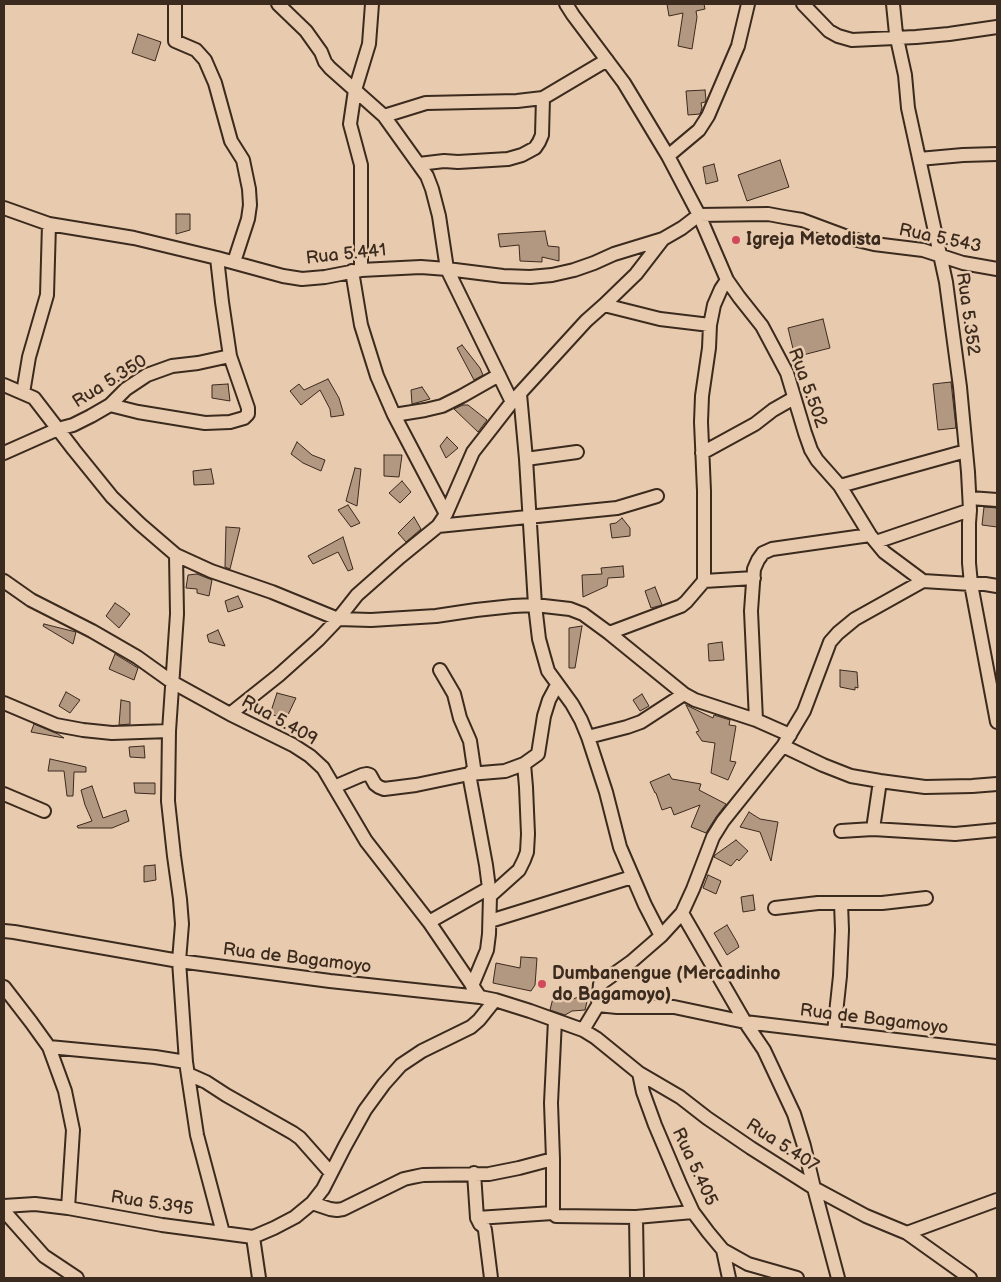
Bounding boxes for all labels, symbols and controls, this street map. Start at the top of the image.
street label: Rua 5.543 [897,220,983,258]
place label: Igreja Metodista [746,229,881,251]
marker: Igreja Metodista [730,234,742,246]
street label: Rua 5.441 [305,240,387,270]
street label: Rua 5.352 [950,271,984,357]
street label: Rua 5.502 [783,345,831,431]
street label: Rua 5.350 [69,351,151,413]
street label: Rua 5.409 [237,691,321,751]
street label: Rua de Bagamoyo [221,939,373,979]
place label: Dumbanengue (Mercadinho do Bagamoyo) [552,963,781,1006]
marker: Dumbanengue (Mercadinho do Bagamoyo) [536,978,548,990]
street label: Rua de Bagamoyo [798,1000,950,1040]
street label: Rua 5.407 [742,1115,822,1177]
street label: Rua 5.405 [667,1125,721,1209]
street label: Rua 5.395 [109,1187,195,1221]

